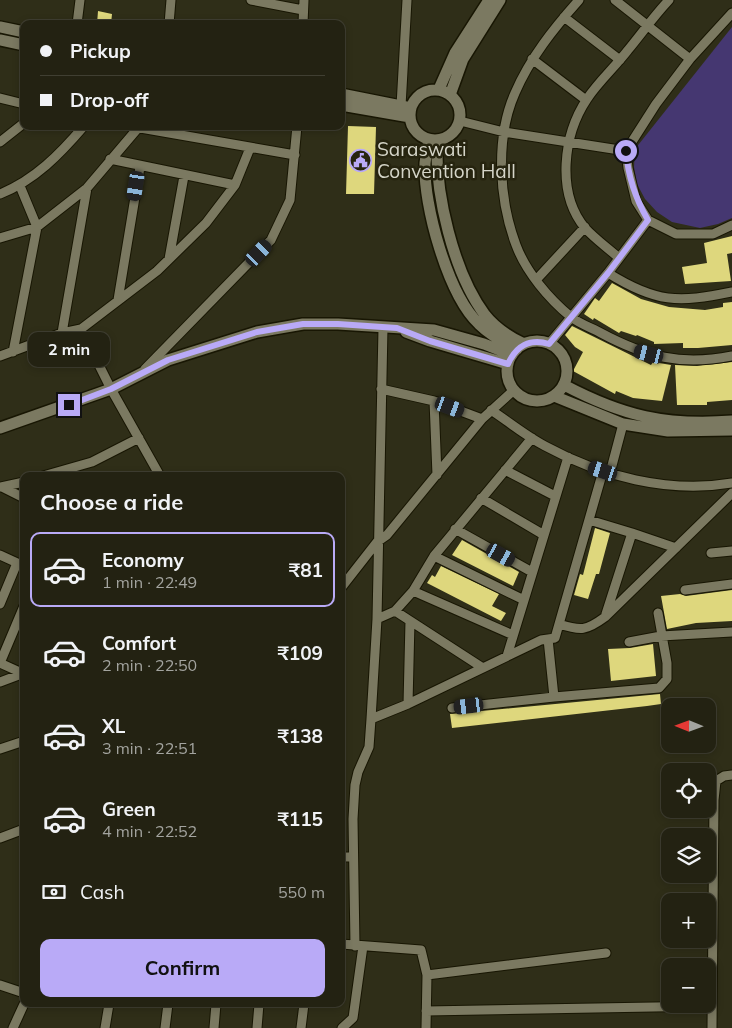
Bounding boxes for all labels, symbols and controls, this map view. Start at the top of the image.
text: Pickup [70,39,131,63]
text: Drop-off [70,88,148,112]
place label: Saraswati Convention Hall [377,137,516,183]
route start [615,140,637,162]
public building icon: Saraswati Convention Hall [349,148,373,172]
car [126,170,145,202]
car [243,237,274,269]
callout: 2 min [28,332,110,368]
text: 2 min [48,339,90,359]
car [632,343,665,365]
route end [58,394,80,416]
car [433,395,466,419]
car [586,459,619,483]
text: Choose a ride [40,488,183,516]
car [484,541,517,569]
icon: car [42,547,87,592]
text: Economy [102,548,184,572]
text: ₹81 [289,558,323,582]
text: 1 min · 22:49 [102,572,197,592]
icon: car [42,630,87,675]
text: Comfort [102,631,176,655]
text: ₹109 [277,641,323,665]
text: 2 min · 22:50 [102,655,197,675]
car [453,697,484,715]
north arrow [661,698,716,752]
map controls [661,698,716,1013]
icon: car [42,713,87,758]
text: XL [102,714,125,738]
text: ₹138 [277,724,323,748]
text: 3 min · 22:51 [102,738,197,758]
button: locate [661,763,716,818]
icon: car [42,796,87,841]
text: Green [102,797,156,821]
text: ₹115 [277,807,323,831]
text: 4 min · 22:52 [102,821,197,841]
button: layers [661,828,716,883]
icon: cash [40,878,68,906]
text: Cash [80,880,125,904]
text: 550 m [278,882,325,902]
button: + [661,893,716,948]
button: Confirm [40,939,325,997]
button: − [661,958,716,1013]

